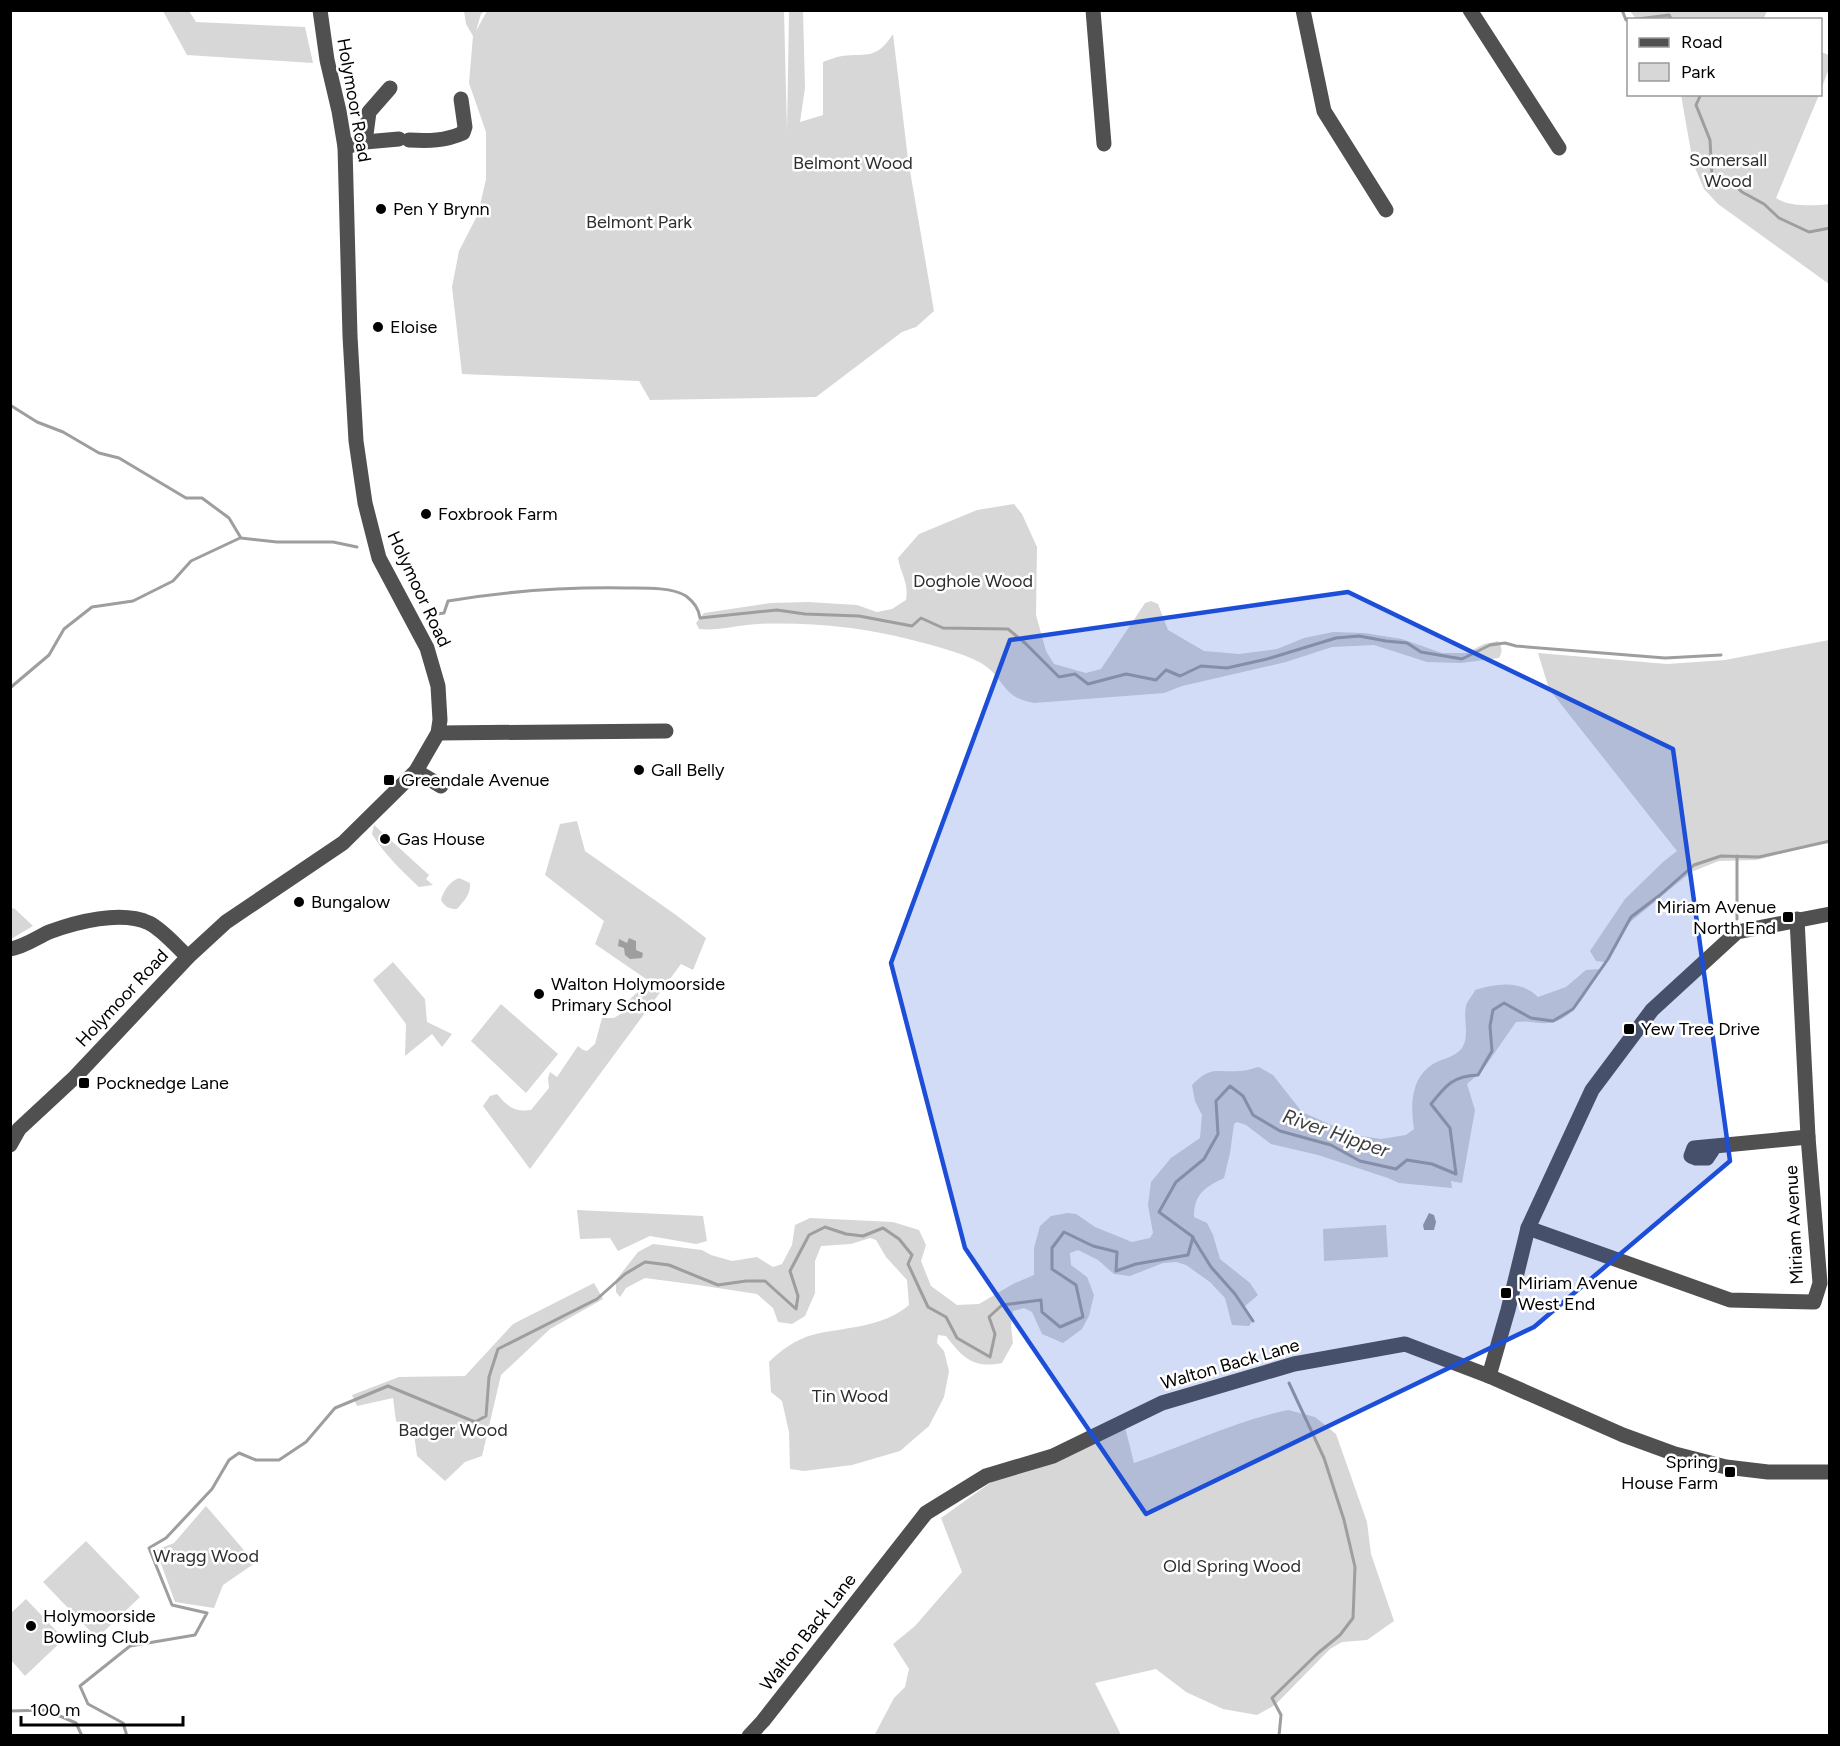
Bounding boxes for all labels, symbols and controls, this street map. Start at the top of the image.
legend [1627,18,1822,96]
text: Road [1681,31,1722,53]
street label: Holymoor Road [332,36,376,164]
text: Park [1681,61,1716,83]
park label: Somersall Wood [1689,149,1767,192]
park label: Belmont Wood [793,152,913,174]
place label: Pen Y Brynn [393,198,490,220]
marker: Pen Y Brynn [374,202,388,216]
park label: Belmont Park [586,211,692,233]
place label: Eloise [390,316,438,338]
marker: Eloise [371,320,385,334]
place label: Foxbrook Farm [438,503,558,525]
marker: Foxbrook Farm [419,507,433,521]
street label: Holymoor Road [382,527,456,651]
park label: Doghole Wood [913,570,1033,592]
place label: Gall Belly [651,759,725,781]
marker: Gall Belly [632,763,646,777]
place label: Greendale Avenue [401,769,549,791]
marker: Greendale Avenue [382,773,396,787]
place label: Gas House [397,828,485,850]
marker: Gas House [378,832,392,846]
place label: Bungalow [311,891,390,913]
marker: Bungalow [292,895,306,909]
place label: Miriam Avenue North End [1657,896,1776,939]
marker: Miriam Avenue North End [1781,910,1795,924]
street label: Holymoor Road [71,945,173,1051]
place label: Walton Holymoorside Primary School [551,973,725,1016]
marker: Walton Holymoorside Primary School [532,987,546,1001]
place label: Yew Tree Drive [1641,1018,1760,1040]
marker: Yew Tree Drive [1622,1022,1636,1036]
place label: Pocknedge Lane [96,1072,229,1094]
marker: Pocknedge Lane [77,1076,91,1090]
water label: River Hipper [1280,1104,1394,1163]
street label: Miriam Avenue [1780,1165,1808,1285]
place label: Miriam Avenue West End [1518,1272,1638,1315]
marker: Miriam Avenue West End [1499,1286,1513,1300]
street label: Walton Back Lane [1158,1334,1302,1394]
park label: Tin Wood [812,1385,888,1407]
park label: Badger Wood [398,1419,508,1441]
place label: Spring House Farm [1621,1451,1718,1494]
marker: Spring House Farm [1723,1465,1737,1479]
park label: Wragg Wood [153,1545,259,1567]
park label: Old Spring Wood [1163,1555,1301,1577]
street label: Walton Back Lane [755,1569,861,1695]
place label: Holymoorside Bowling Club [43,1605,156,1648]
marker: Holymoorside Bowling Club [24,1619,38,1633]
scale bar [21,1689,183,1727]
text: 100 m [30,1699,80,1721]

